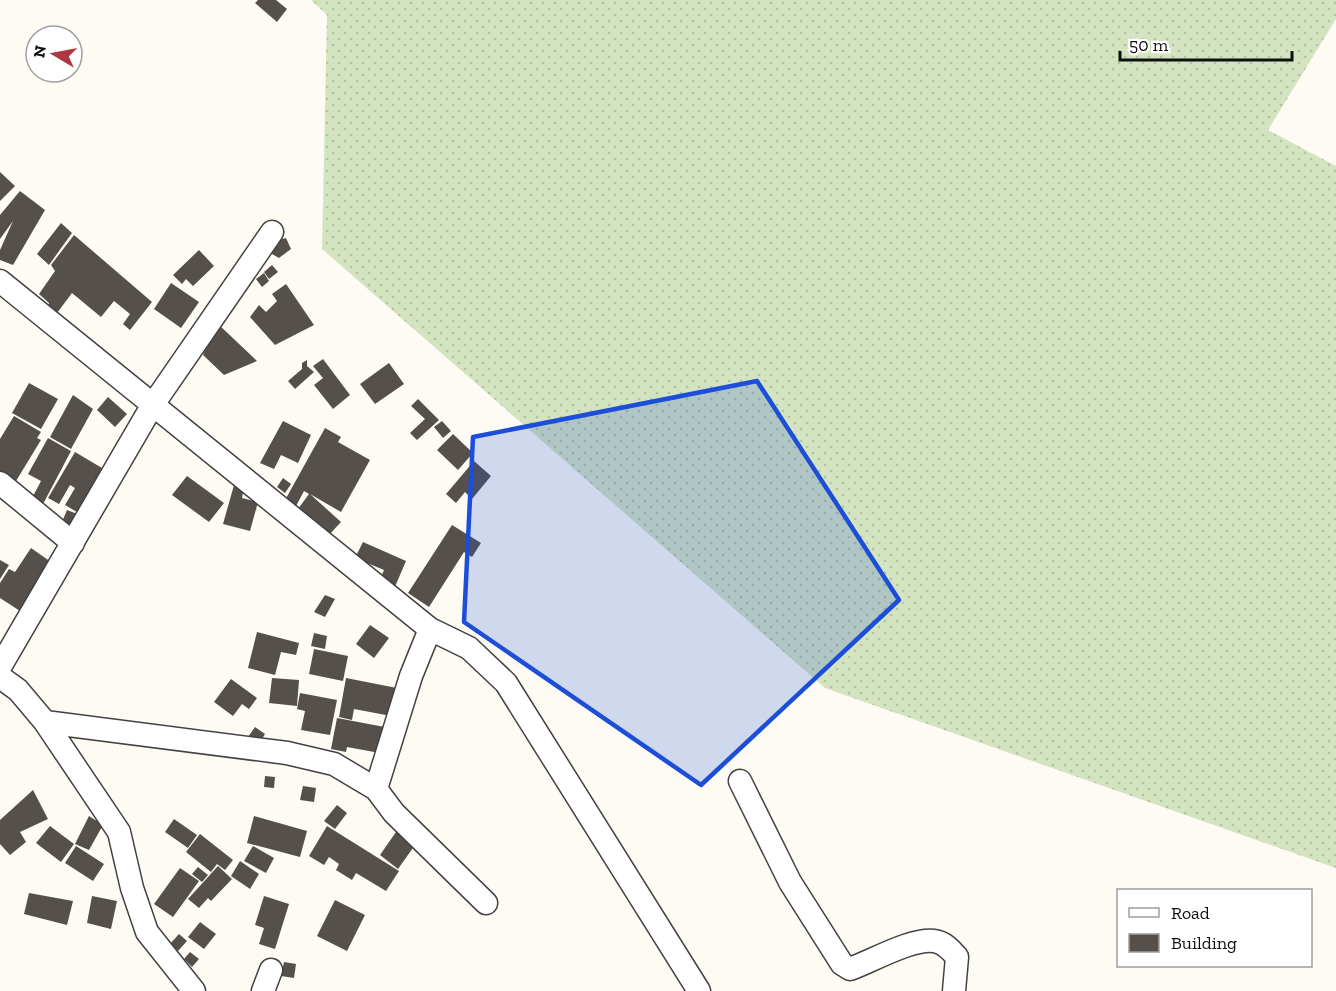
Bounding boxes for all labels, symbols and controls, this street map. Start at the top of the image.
north arrow [24,24,84,84]
scale bar [1120,24,1292,62]
text: 50 m [1129,34,1169,56]
text: N [29,44,50,59]
legend [1117,889,1312,967]
text: Road [1171,902,1210,924]
text: Building [1171,932,1237,954]

